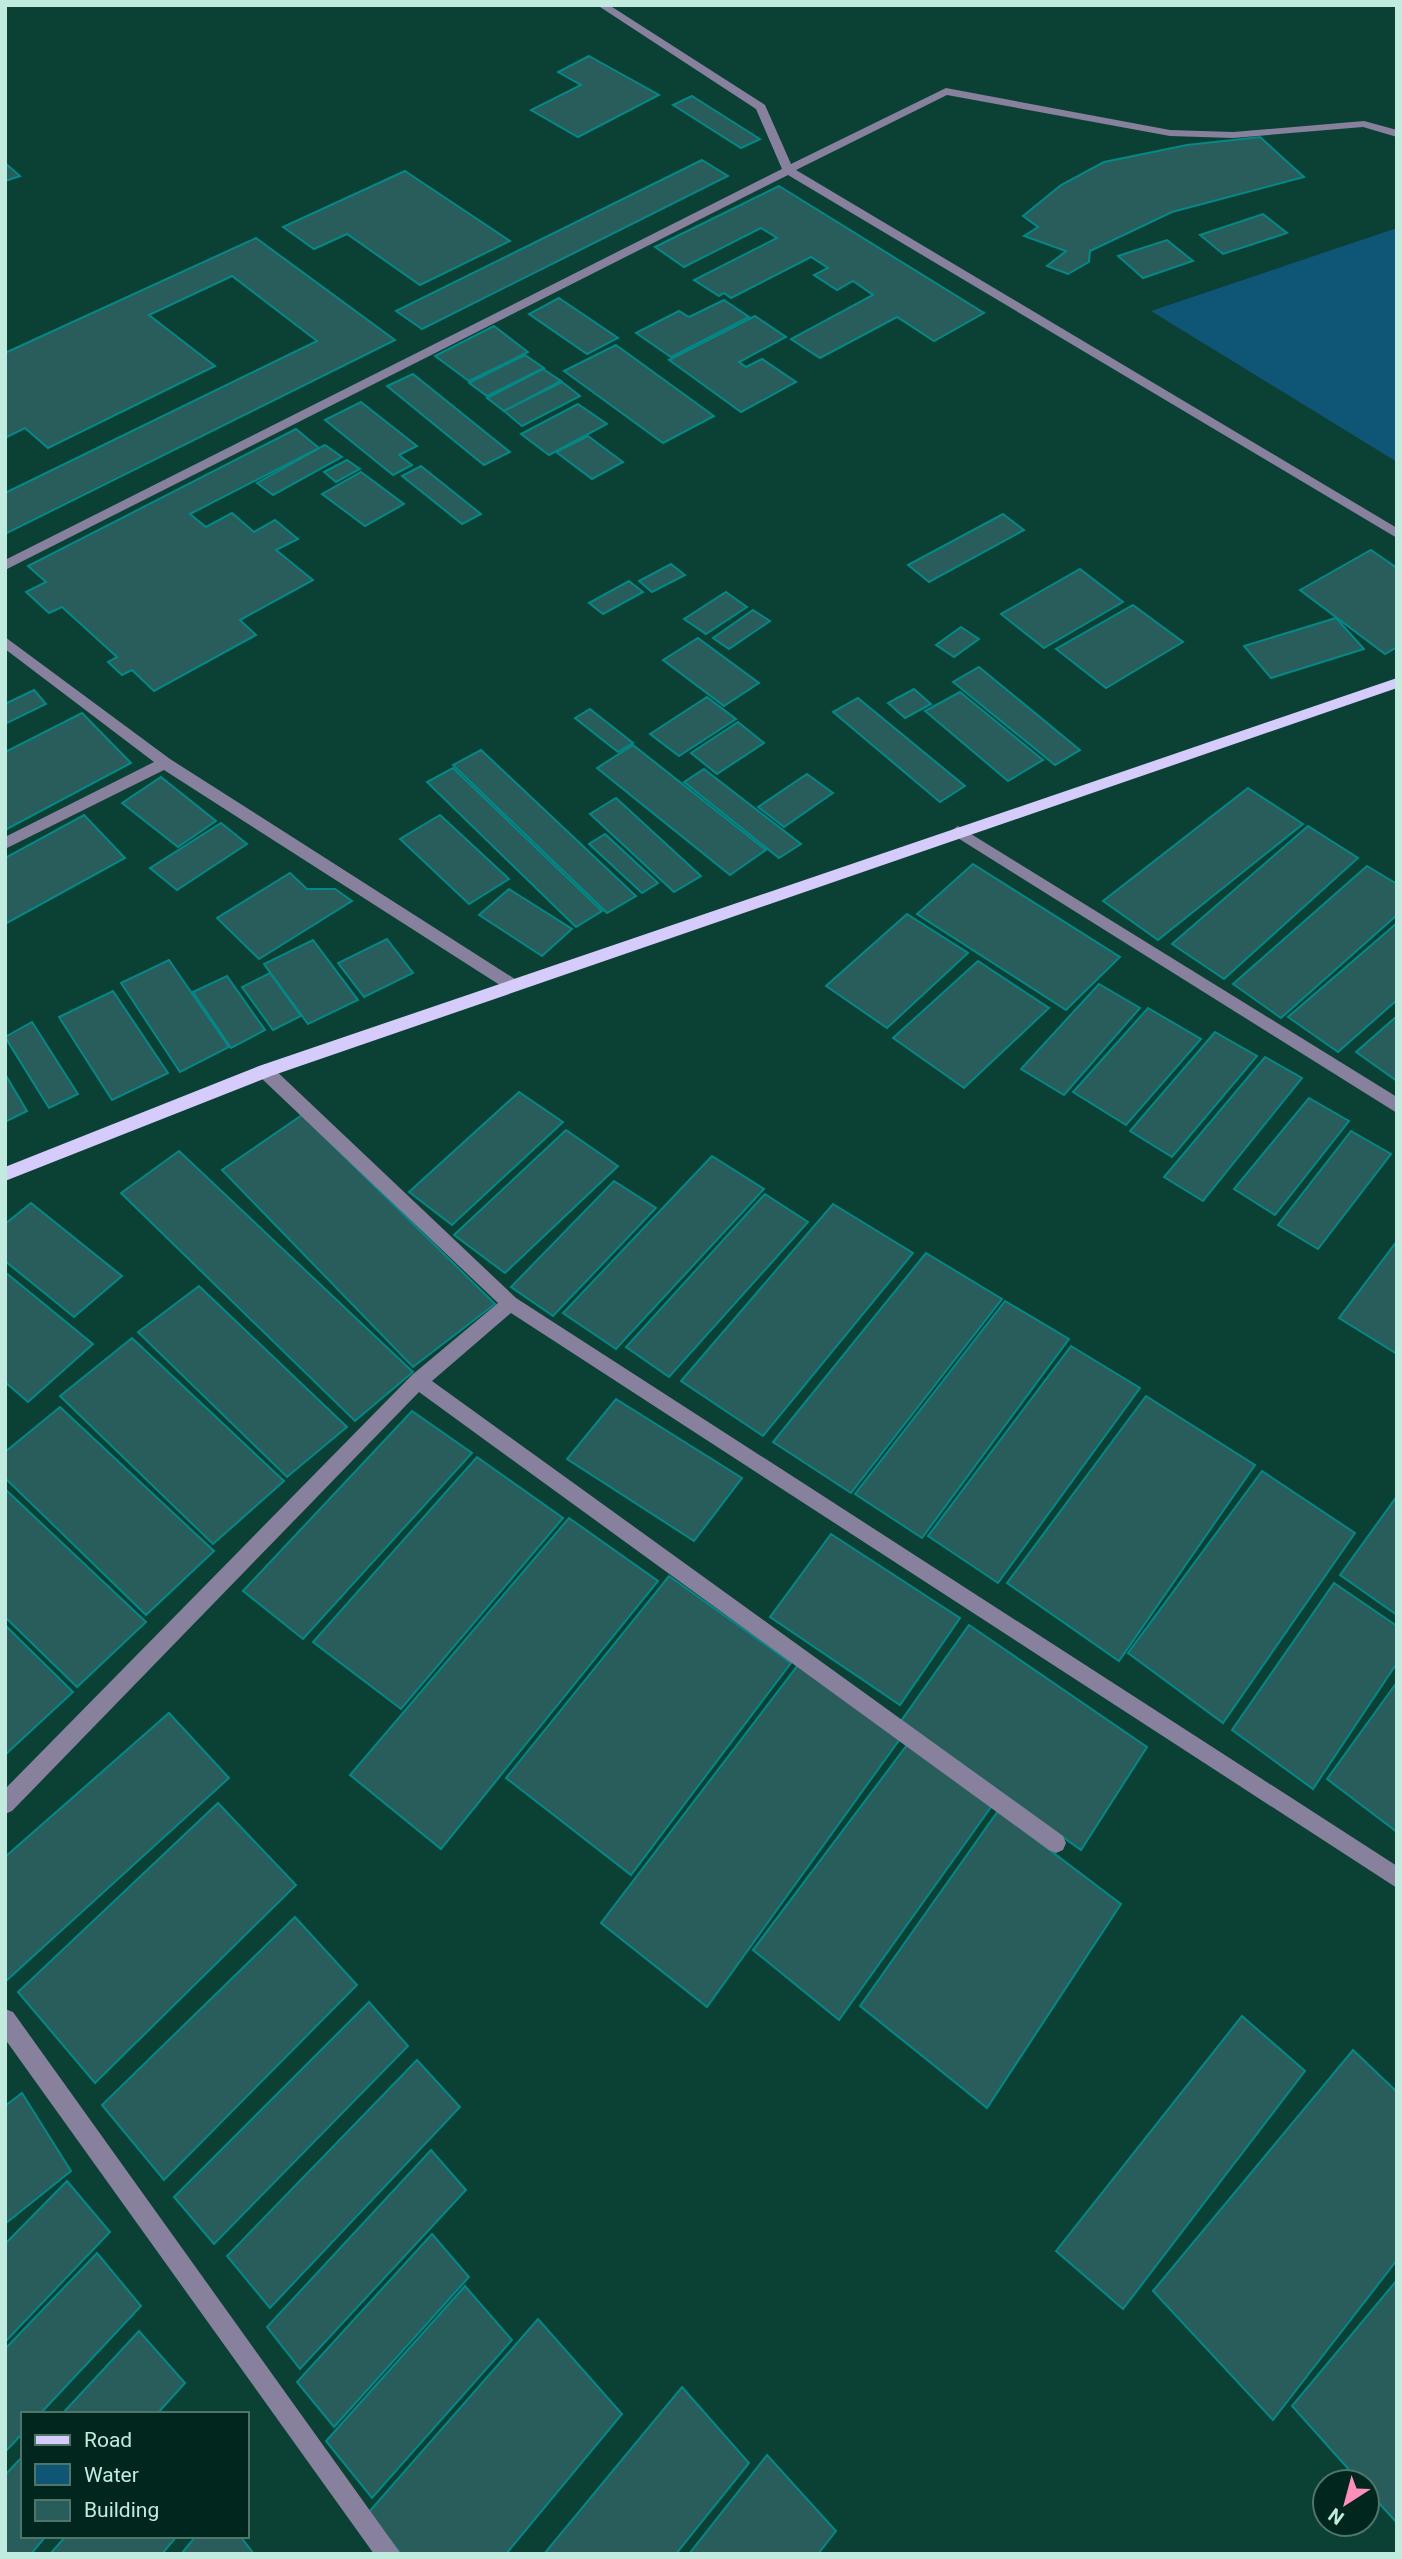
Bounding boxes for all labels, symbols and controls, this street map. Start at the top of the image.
legend [21,2412,248,2538]
text: Road [84,2428,132,2452]
text: Water [84,2463,139,2487]
north arrow [1311,2468,1381,2538]
text: Building [84,2498,159,2522]
text: N [1324,2503,1348,2530]

